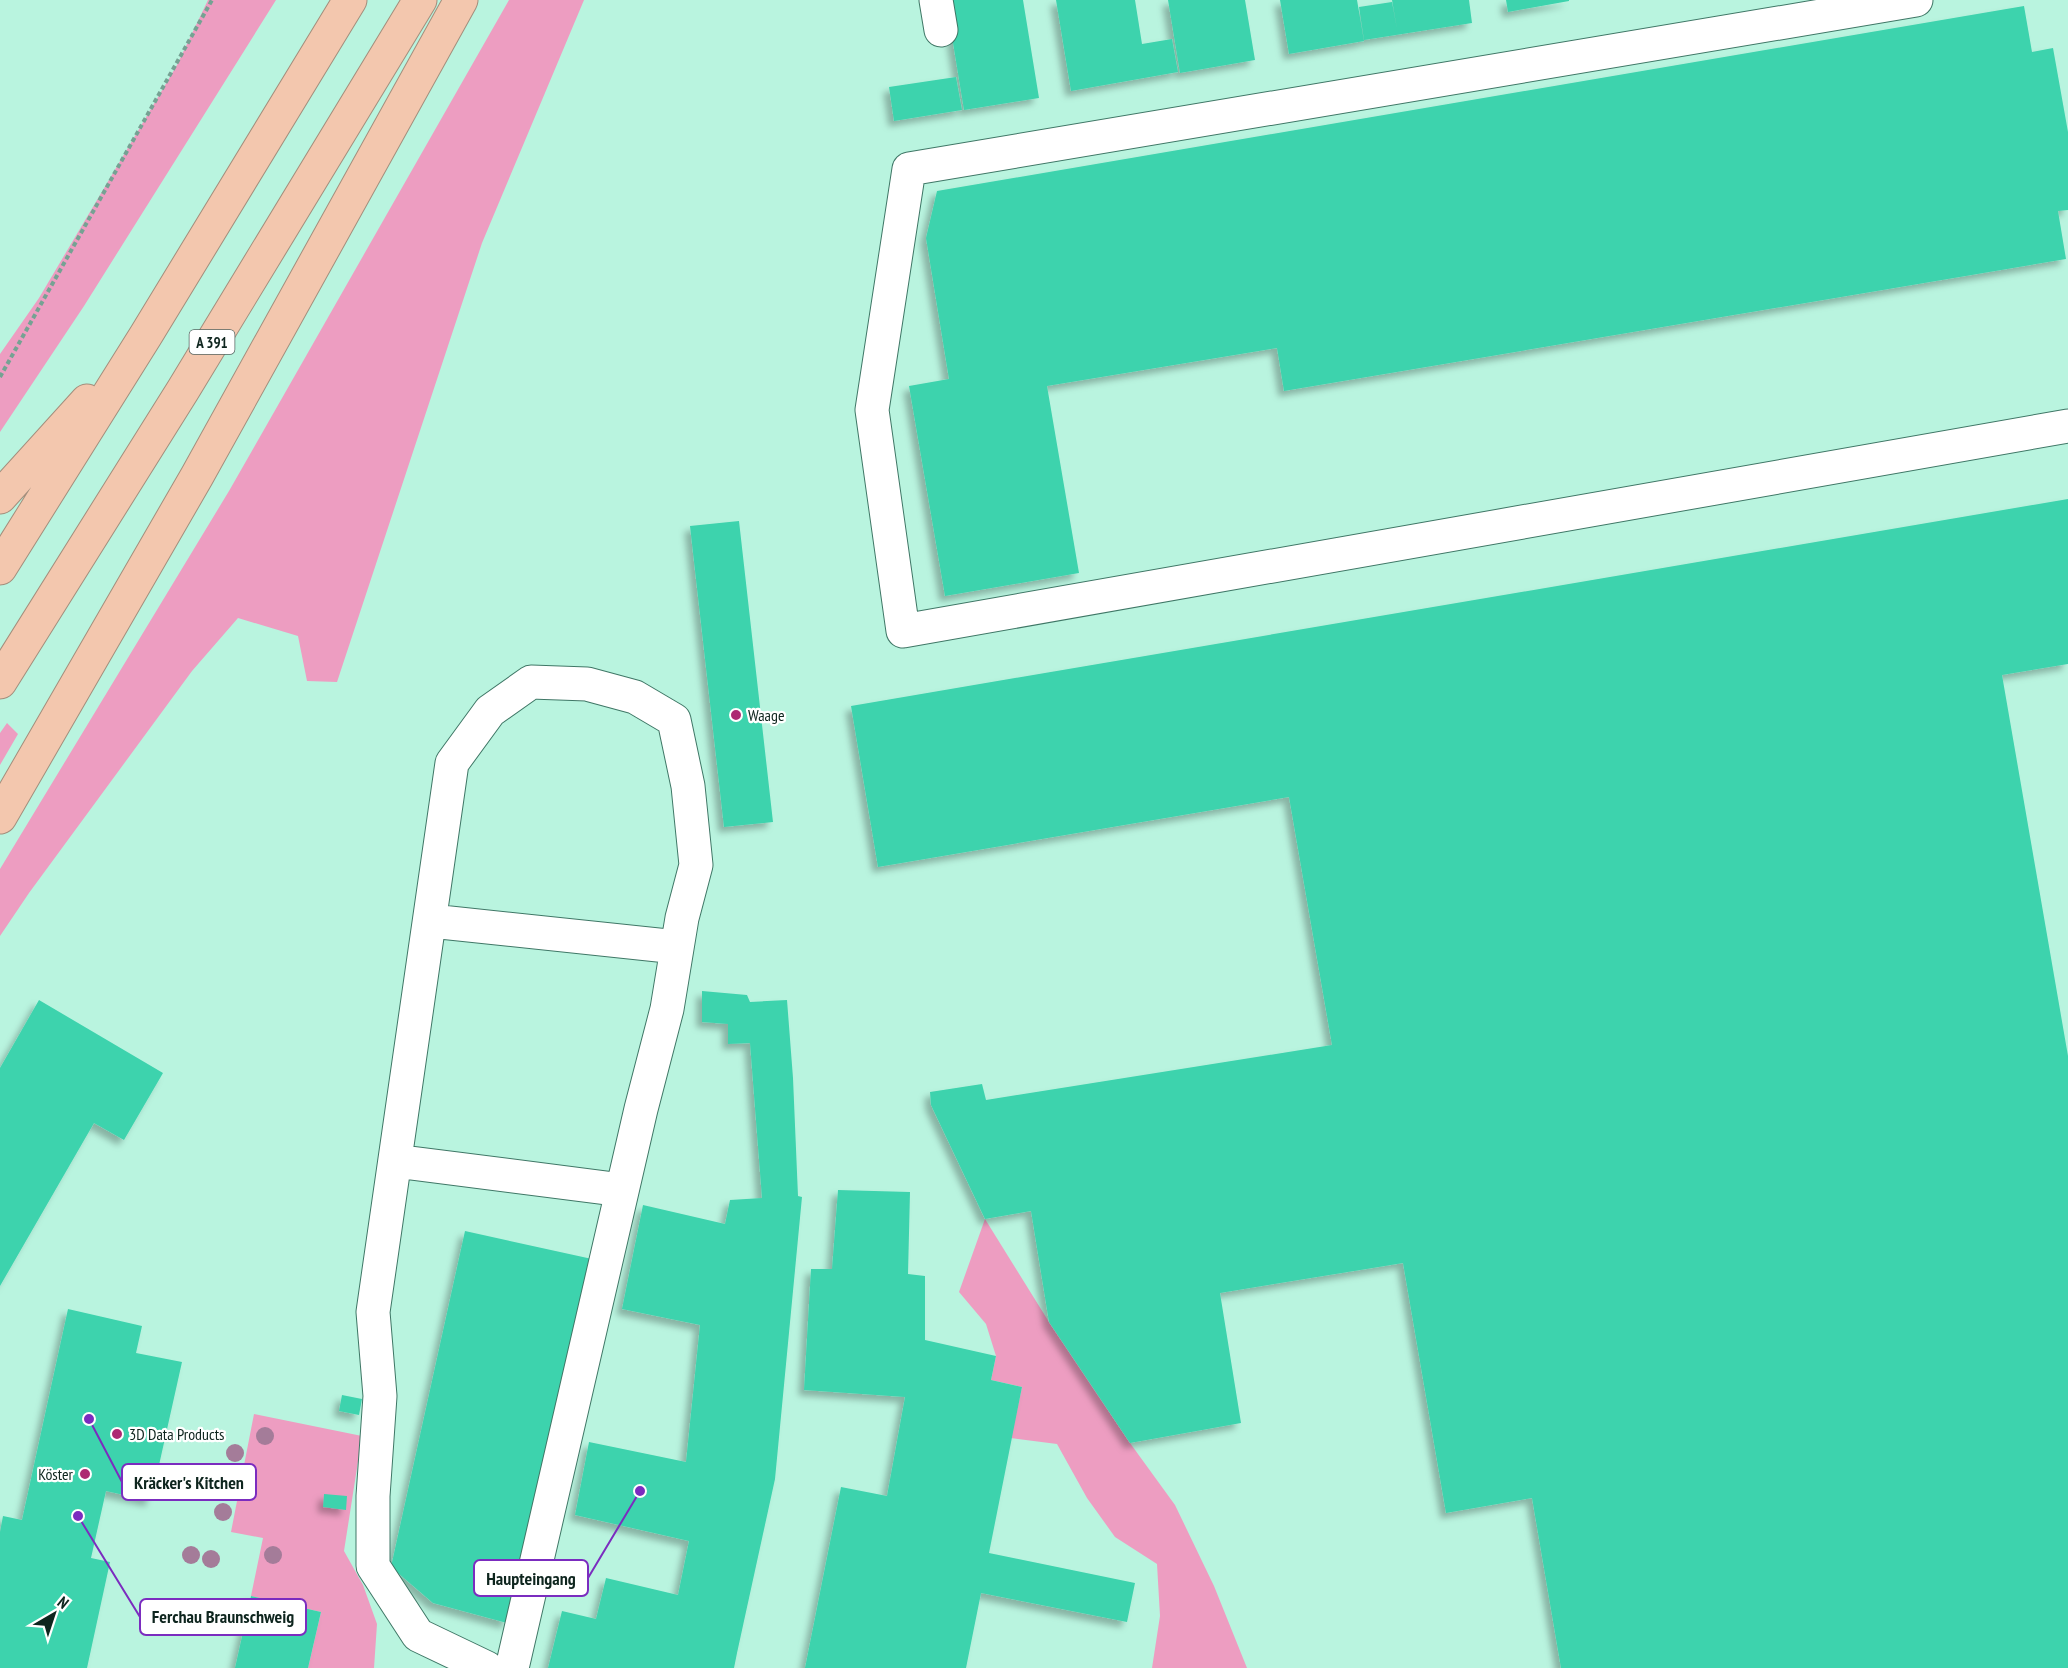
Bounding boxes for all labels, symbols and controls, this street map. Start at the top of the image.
road number: A 391 [190,330,234,354]
place label: Waage [748,705,785,725]
marker: Waage [729,708,743,722]
place label: 3D Data Products [129,1424,224,1444]
marker: 3D Data Products [110,1427,124,1441]
place label: Köster [38,1464,74,1484]
callout: Kräcker's Kitchen [122,1464,256,1500]
marker: Köster [78,1467,92,1481]
text: Kräcker's Kitchen [134,1471,244,1494]
callout: Haupteingang [474,1560,588,1596]
text: Haupteingang [486,1567,576,1590]
north arrow [24,1584,84,1644]
text: N [54,1592,73,1613]
callout: Ferchau Braunschweig [140,1599,306,1635]
text: Ferchau Braunschweig [152,1605,294,1628]

